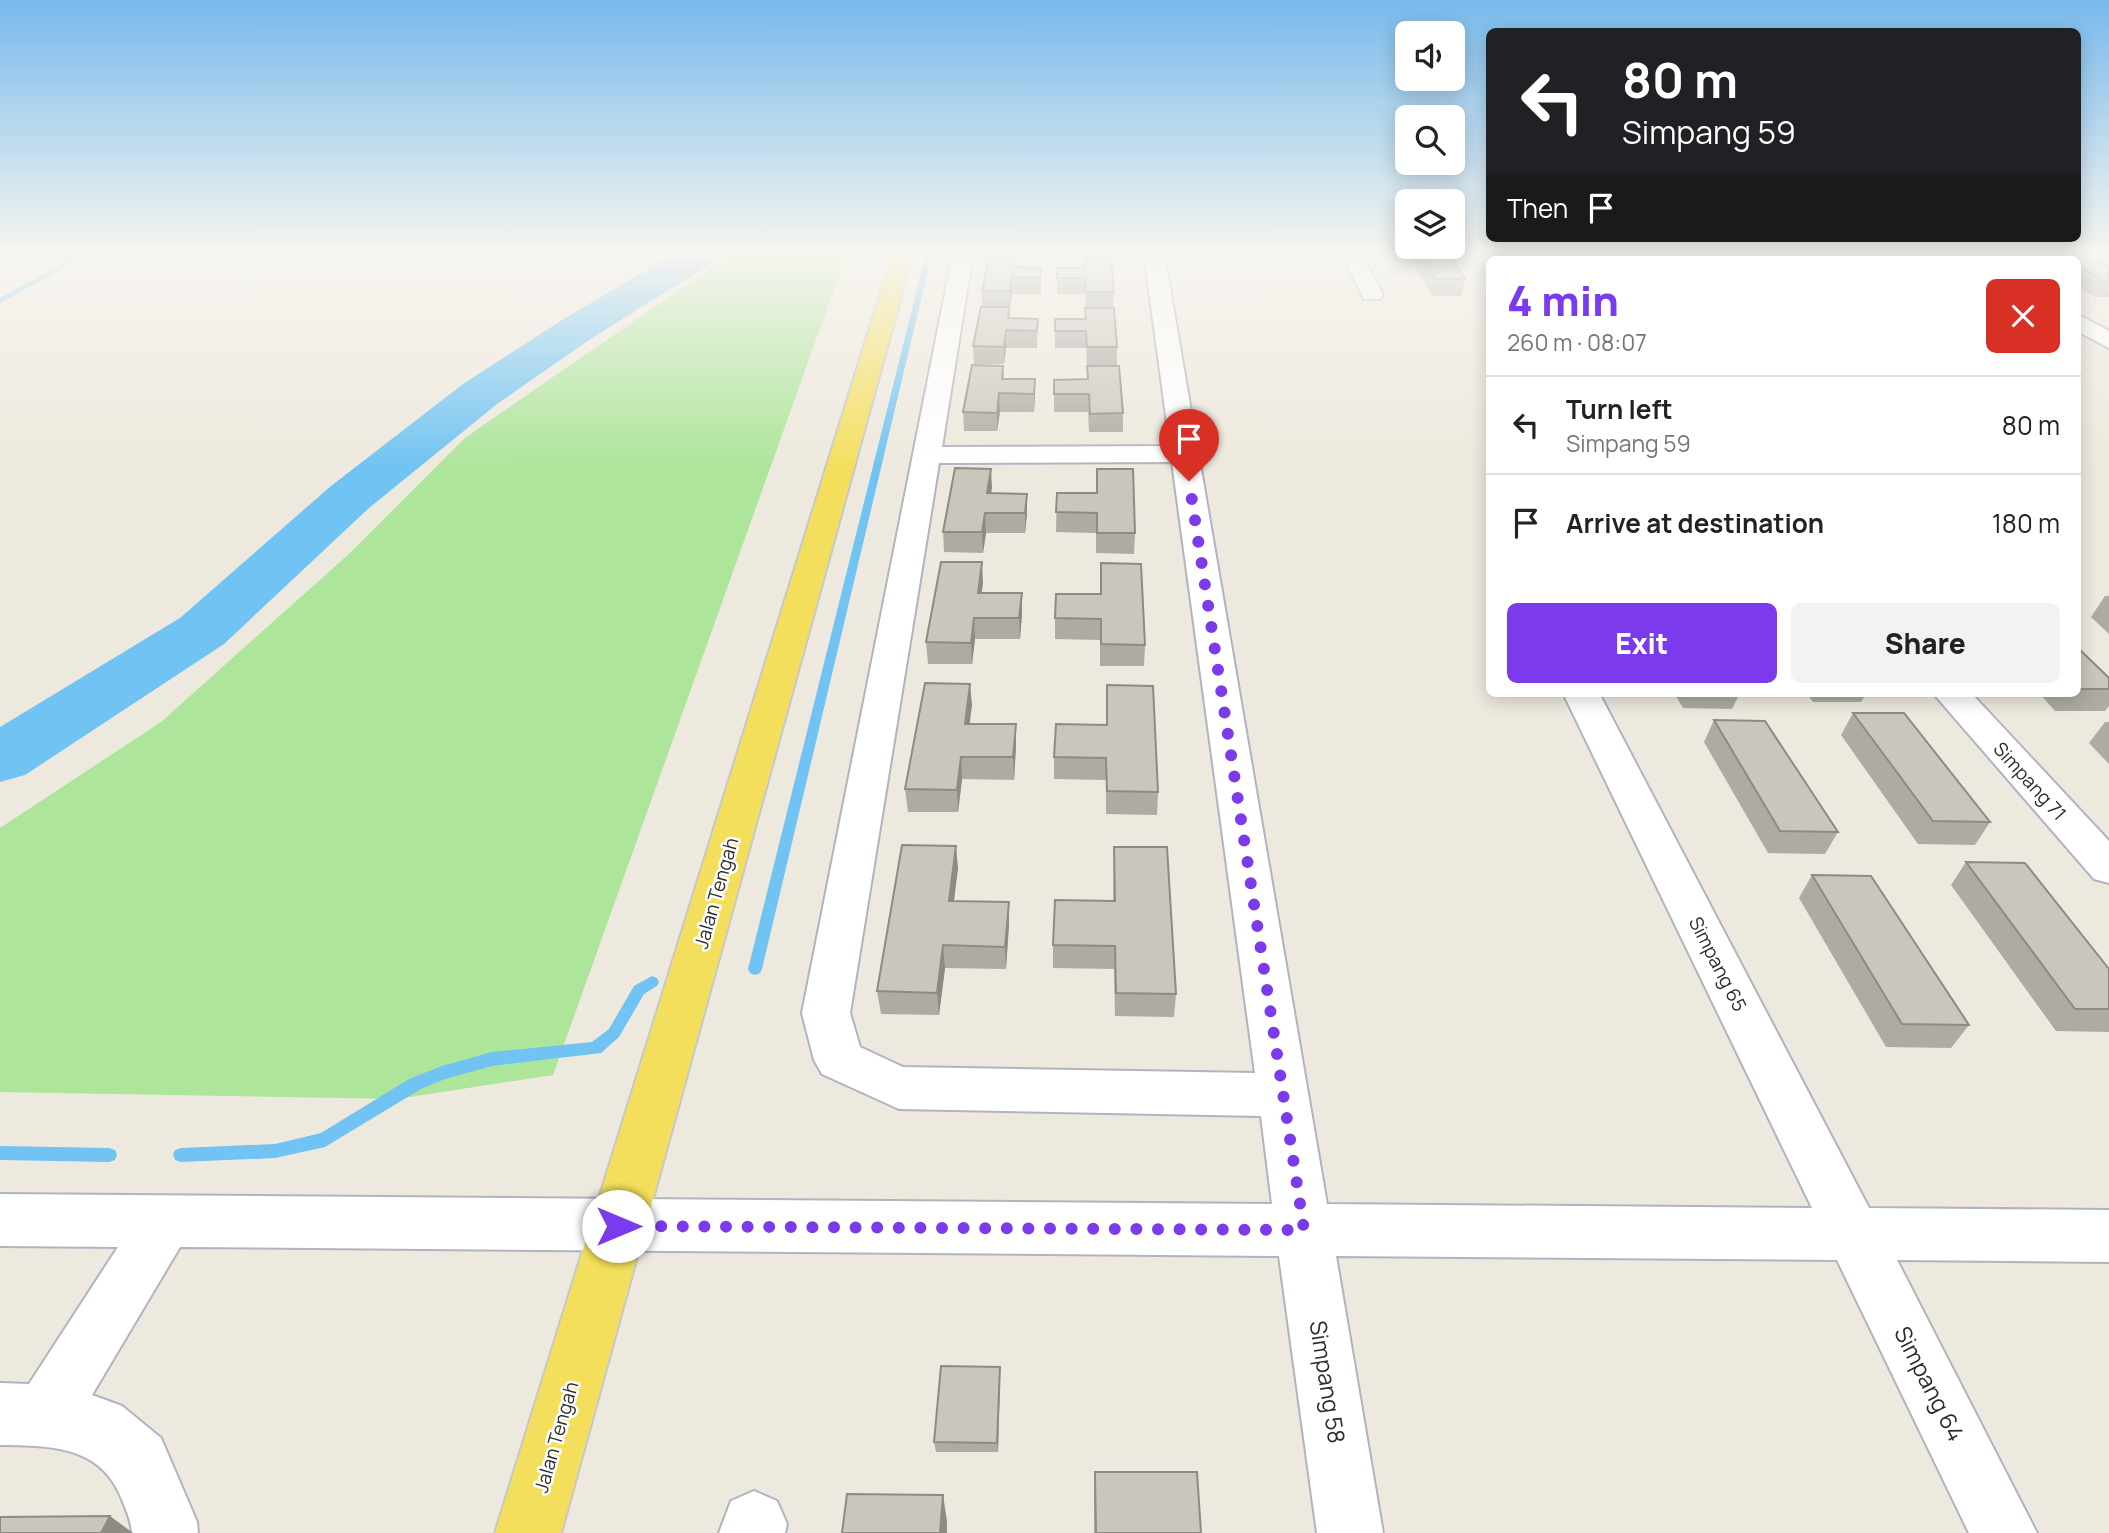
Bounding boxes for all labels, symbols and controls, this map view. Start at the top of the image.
map controls [1395,21,1465,259]
button: sound [1395,21,1465,91]
text: 80 m [1622,46,1738,113]
icon: left [1507,56,1598,147]
button: search [1395,105,1465,175]
text: Simpang 59 [1622,110,1796,154]
button: layers [1395,189,1465,259]
icon: arrive [1582,189,1620,227]
text: Then [1507,190,1568,226]
text: 4 min [1507,271,1619,329]
button: close [1986,279,2060,353]
text: 260 m · 08:07 [1507,326,1647,358]
text: Turn left [1566,391,1673,427]
icon: left [1507,406,1545,444]
text: 80 m [2002,407,2060,443]
pin [1159,409,1219,481]
icon: arrive [1170,420,1208,458]
text: Simpang 59 [1566,427,1691,459]
icon: arrive [1507,504,1545,542]
text: Arrive at destination [1566,505,1824,541]
text: 180 m [1992,505,2060,541]
button: Exit [1507,603,1777,683]
button: Share [1791,603,2060,683]
street label: Simpang 71 [1988,736,2072,826]
street label: Jalan Tengah [688,834,744,952]
street label: Simpang 65 [1683,912,1753,1016]
position arrow [581,1189,655,1263]
street label: Simpang 58 [1302,1318,1353,1446]
street label: Simpang 64 [1887,1321,1973,1447]
street label: Jalan Tengah [528,1378,584,1496]

